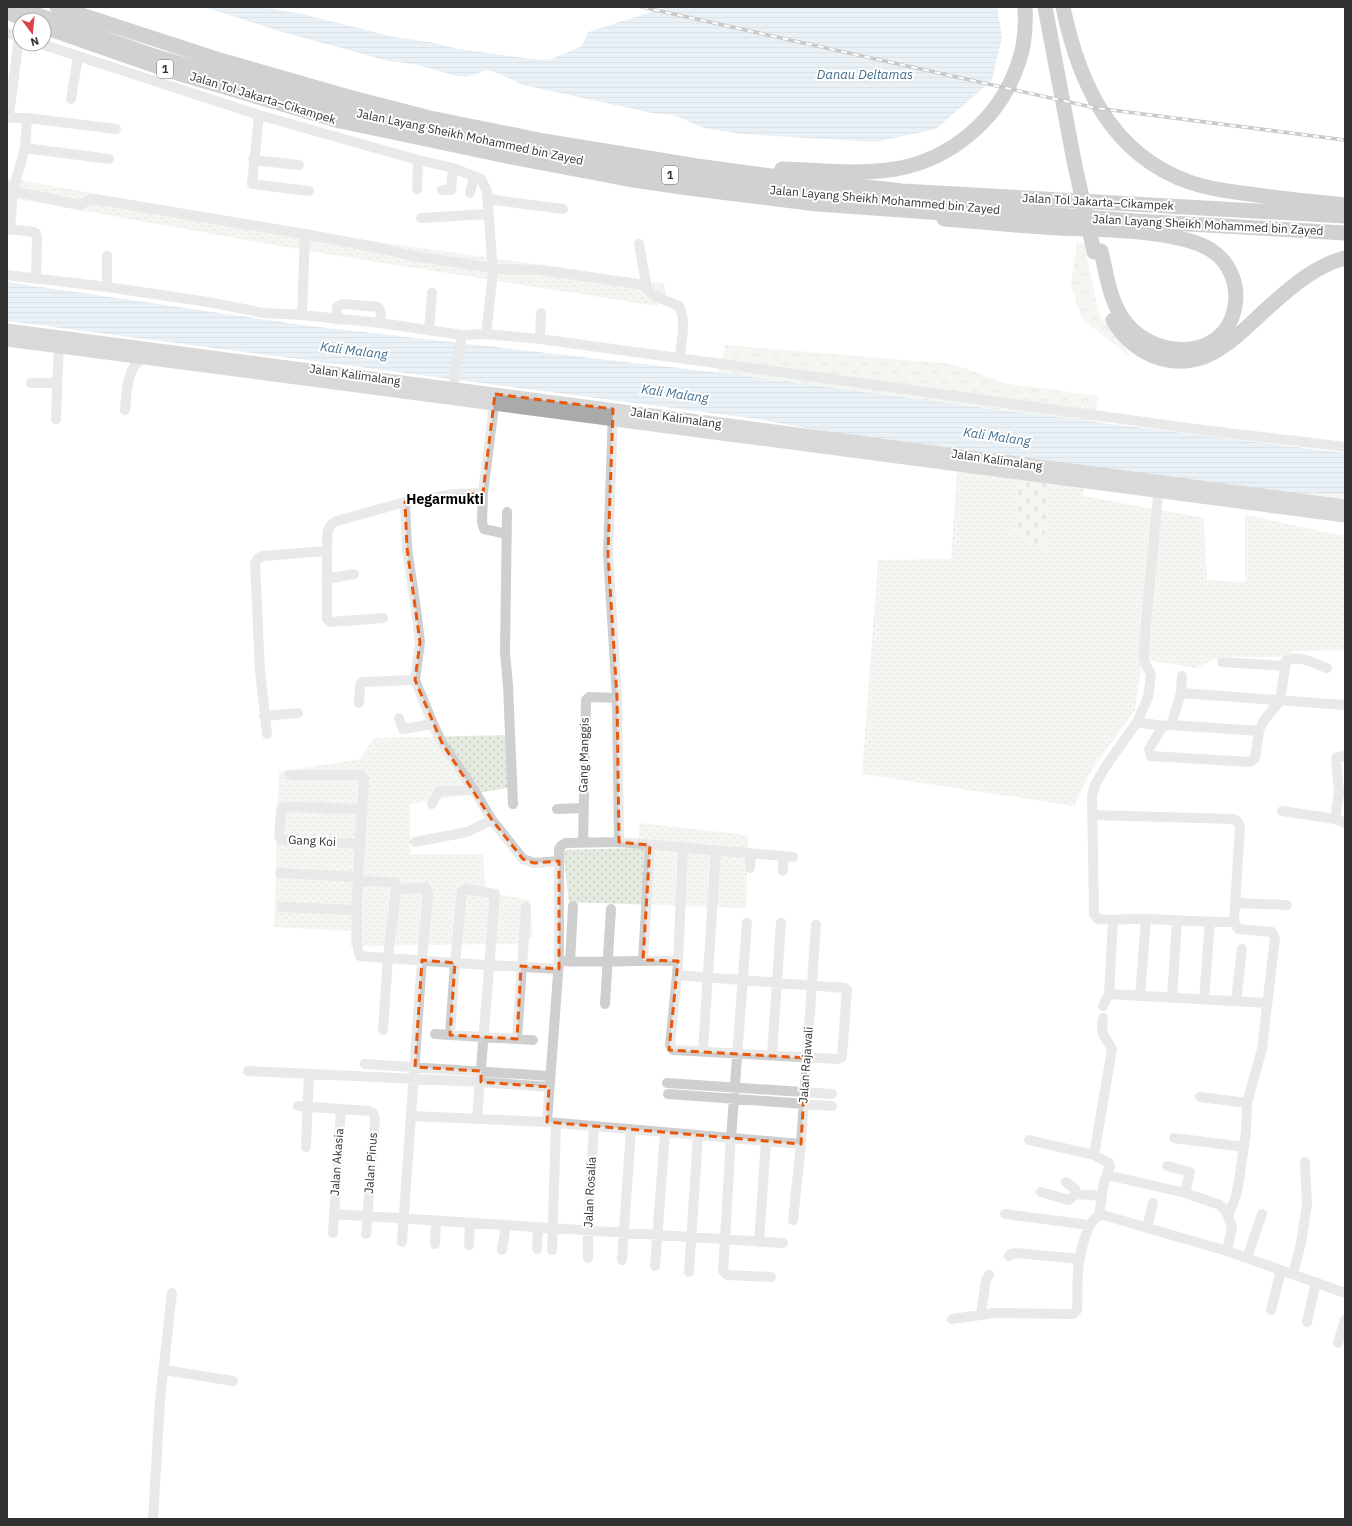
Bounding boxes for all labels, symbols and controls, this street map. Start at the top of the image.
north arrow [12,12,52,52]
text: N [29,34,41,49]
road number: 1 [157,60,173,78]
water label: Danau Deltamas [817,66,913,83]
street label: Jalan Tol Jakarta–Cikampek [188,68,339,127]
street label: Jalan Layang Sheikh Mohammed bin Zayed [355,105,585,168]
road number: 1 [662,166,678,184]
street label: Jalan Layang Sheikh Mohammed bin Zayed [769,182,1001,217]
street label: Jalan Tol Jakarta–Cikampek [1022,190,1175,213]
street label: Jalan Layang Sheikh Mohammed bin Zayed [1092,211,1324,238]
water label: Kali Malang [319,338,390,363]
street label: Jalan Kalimalang [309,361,402,388]
water label: Kali Malang [640,380,711,407]
street label: Jalan Kalimalang [630,404,723,431]
water label: Kali Malang [962,423,1033,450]
street label: Jalan Kalimalang [951,446,1044,473]
district label: Hegarmukti [406,490,484,508]
street label: Gang Manggis [575,717,592,793]
street label: Gang Koi [288,832,336,849]
street label: Jalan Rajawali [795,1026,816,1104]
street label: Jalan Akasia [327,1127,346,1196]
street label: Jalan Pinus [361,1132,380,1194]
street label: Jalan Rosalia [580,1156,599,1228]

